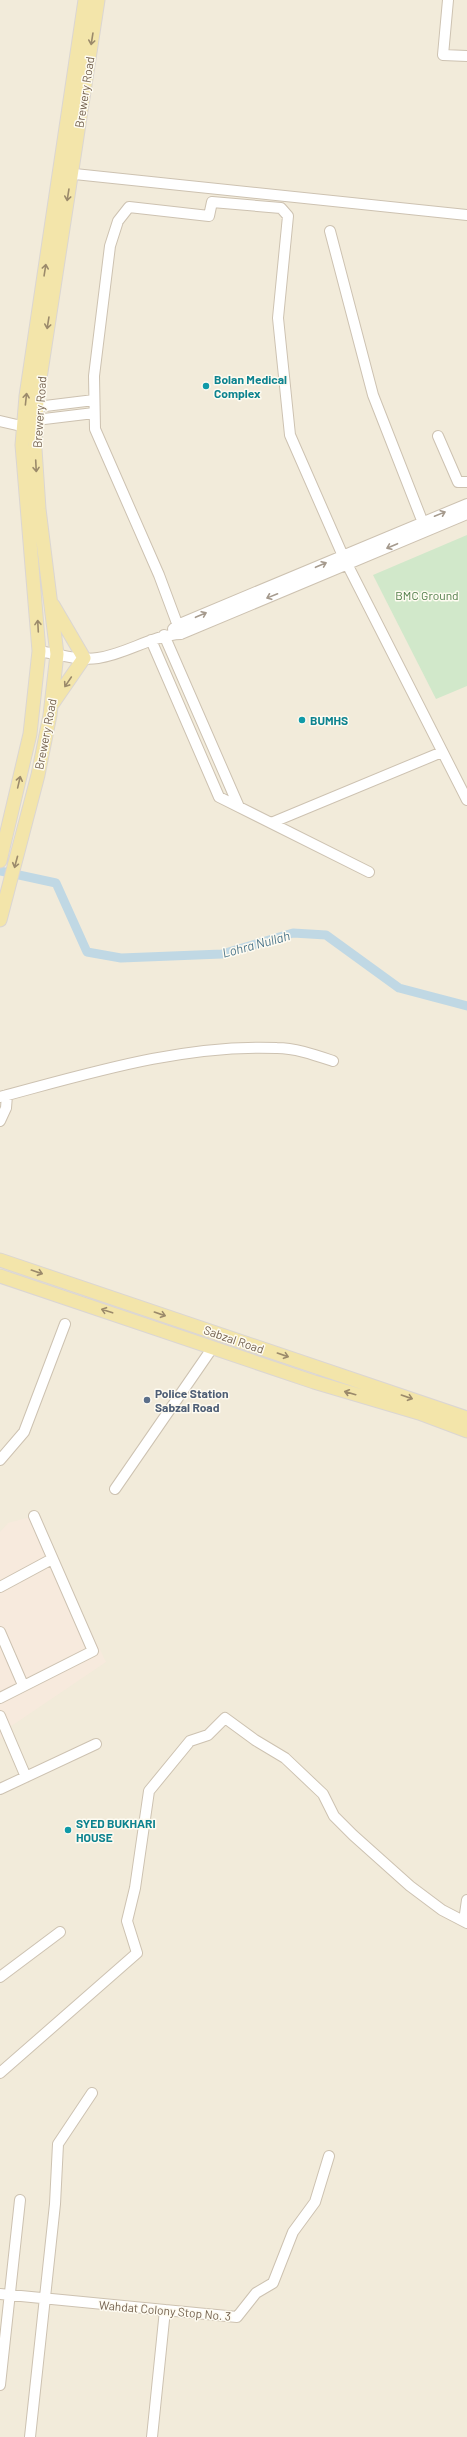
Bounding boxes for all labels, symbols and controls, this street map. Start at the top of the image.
one-way arrow [88,32,96,45]
street label: Brewery Road [71,55,97,129]
one-way arrow [64,188,72,201]
one-way arrow [41,264,49,277]
one-way arrow [44,316,52,329]
place label: Bolan Medical Complex [214,372,287,400]
street label: Brewery Road [30,376,48,448]
marker: Bolan Medical Complex [201,381,211,391]
one-way arrow [22,393,30,406]
one-way arrow [33,459,40,472]
one-way arrow [434,510,446,518]
one-way arrow [387,543,399,550]
one-way arrow [314,561,326,568]
park label: BMC Ground [395,588,459,602]
one-way arrow [267,593,279,600]
one-way arrow [194,611,206,619]
one-way arrow [34,620,41,633]
one-way arrow [64,676,72,687]
street label: Brewery Road [31,697,59,771]
place label: BUMHS [310,713,348,727]
marker: BUMHS [297,715,307,725]
one-way arrow [16,776,24,789]
one-way arrow [11,855,19,868]
water label: Lohra Nullah [220,927,292,961]
one-way arrow [31,1269,44,1276]
one-way arrow [102,1307,114,1315]
one-way arrow [154,1310,166,1318]
street label: Sabzal Road [202,1322,266,1356]
one-way arrow [277,1352,289,1360]
place label: Police Station Sabzal Road [155,1386,229,1414]
one-way arrow [344,1389,357,1396]
one-way arrow [400,1394,412,1402]
marker: Police Station Sabzal Road [142,1395,152,1405]
place label: SYED BUKHARI HOUSE [76,1816,156,1844]
marker: SYED BUKHARI HOUSE [63,1825,73,1835]
street label: Wahdat Colony Stop No. 3 [98,2297,232,2323]

